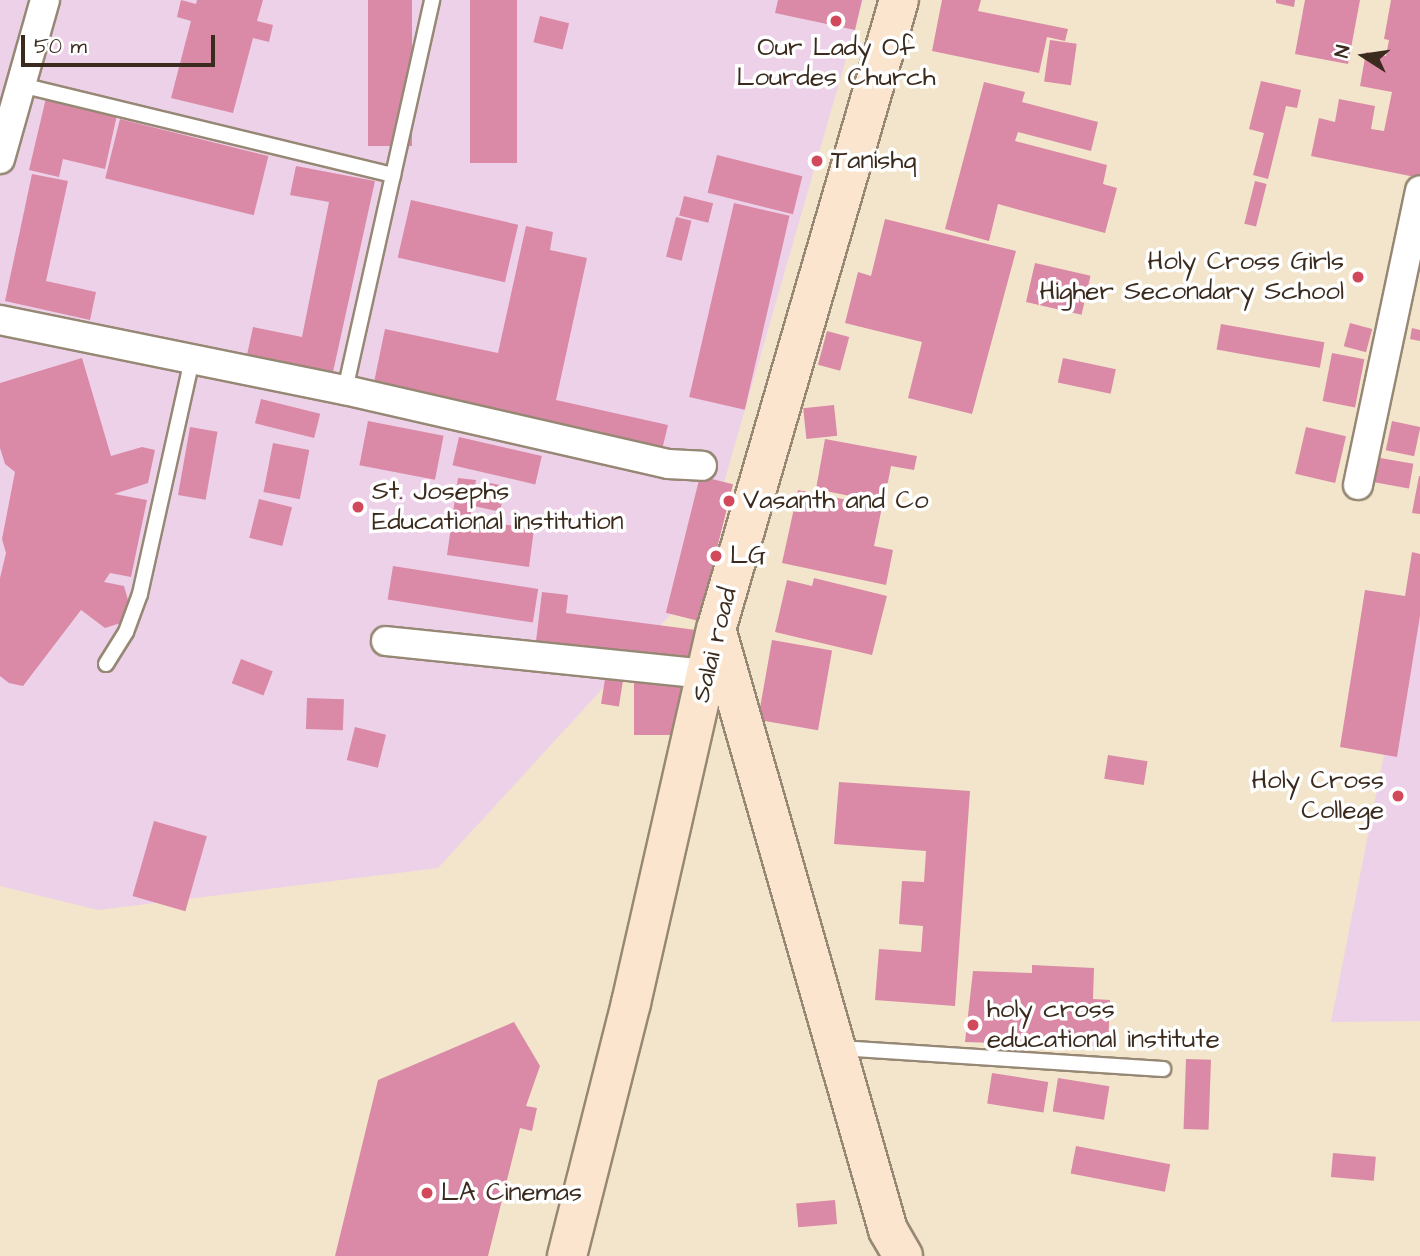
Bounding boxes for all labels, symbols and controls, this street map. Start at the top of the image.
marker: Our Lady Of Lourdes Church [828,13,844,29]
scale bar [24,21,219,65]
north arrow [1329,21,1399,91]
text: 50 m [34,32,87,61]
place label: Our Lady Of Lourdes Church [736,32,936,94]
text: N [1329,43,1357,60]
place label: Tanishq [831,145,917,177]
marker: Tanishq [809,153,825,169]
place label: Holy Cross Girls Higher Secondary School [1039,246,1344,308]
marker: Holy Cross Girls Higher Secondary School [1350,269,1366,285]
place label: St. Josephs Educational institution [372,476,624,538]
place label: Vasanth and Co [743,485,929,517]
marker: Vasanth and Co [721,493,737,509]
marker: St. Josephs Educational institution [350,499,366,515]
place label: LG [730,540,766,572]
marker: LG [708,548,724,564]
street label: Salai road [686,584,744,706]
place label: Holy Cross College [1251,765,1384,826]
marker: Holy Cross College [1390,788,1406,804]
place label: holy cross educational institute [987,994,1220,1056]
marker: holy cross educational institute [965,1017,981,1033]
place label: LA Cinemas [441,1177,582,1209]
marker: LA Cinemas [419,1185,435,1201]

